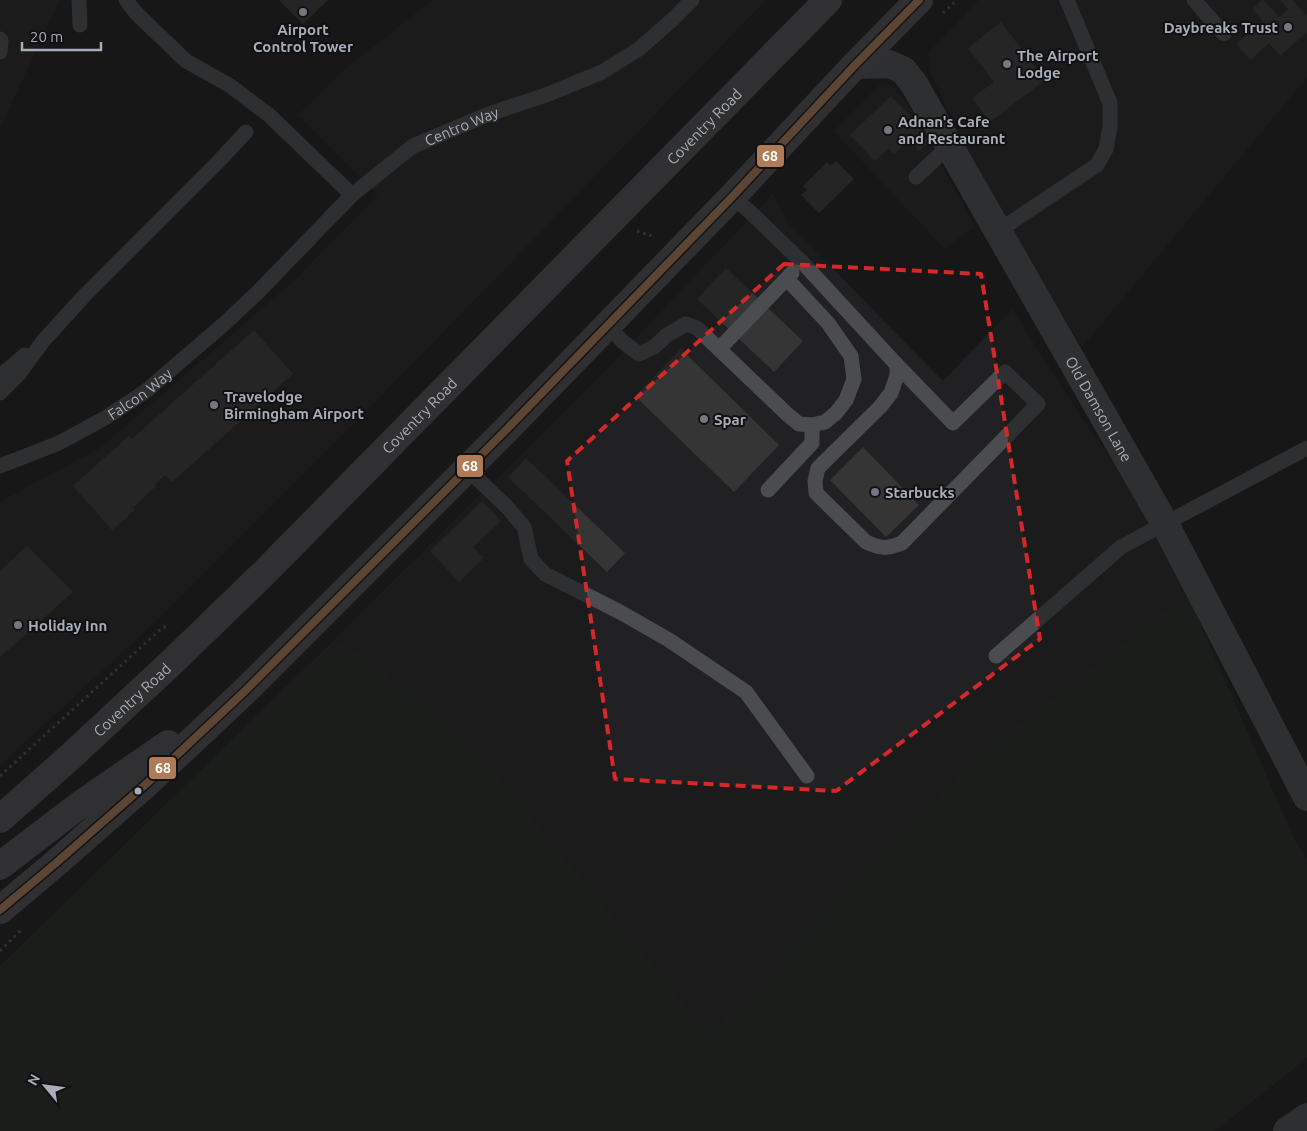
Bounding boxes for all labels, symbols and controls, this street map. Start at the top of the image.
marker: Airport Control Tower [297,6,309,18]
place label: Daybreaks Trust [1164,19,1279,36]
scale bar [22,20,101,52]
place label: Airport Control Tower [253,21,354,55]
marker: Daybreaks Trust [1282,21,1294,33]
text: 20 m [30,28,63,45]
place label: The Airport Lodge [1017,47,1099,81]
marker: The Airport Lodge [1001,58,1013,70]
street label: Coventry Road [663,85,745,167]
street label: Centro Way [422,103,500,149]
place label: Adnan's Cafe and Restaurant [898,113,1006,147]
marker: Adnan's Cafe and Restaurant [882,124,894,136]
line badge: 68 [756,144,785,168]
text: 68 [762,148,778,164]
street label: Old Damson Lane [1063,353,1136,465]
street label: Falcon Way [104,364,175,423]
street label: Coventry Road [378,374,460,457]
place label: Travelodge Birmingham Airport [224,388,364,422]
marker: Travelodge Birmingham Airport [208,399,220,411]
place label: Spar [714,411,747,428]
marker: Spar [698,413,710,425]
line badge: 68 [456,454,484,478]
text: 68 [462,458,478,474]
place label: Starbucks [885,484,955,501]
marker: Starbucks [869,486,881,498]
place label: Holiday Inn [28,617,107,634]
marker: Holiday Inn [12,619,24,631]
street label: Coventry Road [90,659,174,739]
line badge: 68 [148,756,177,780]
text: 68 [155,760,171,776]
unlabelled marker [133,786,143,796]
north arrow [20,1061,70,1111]
text: N [24,1071,43,1088]

